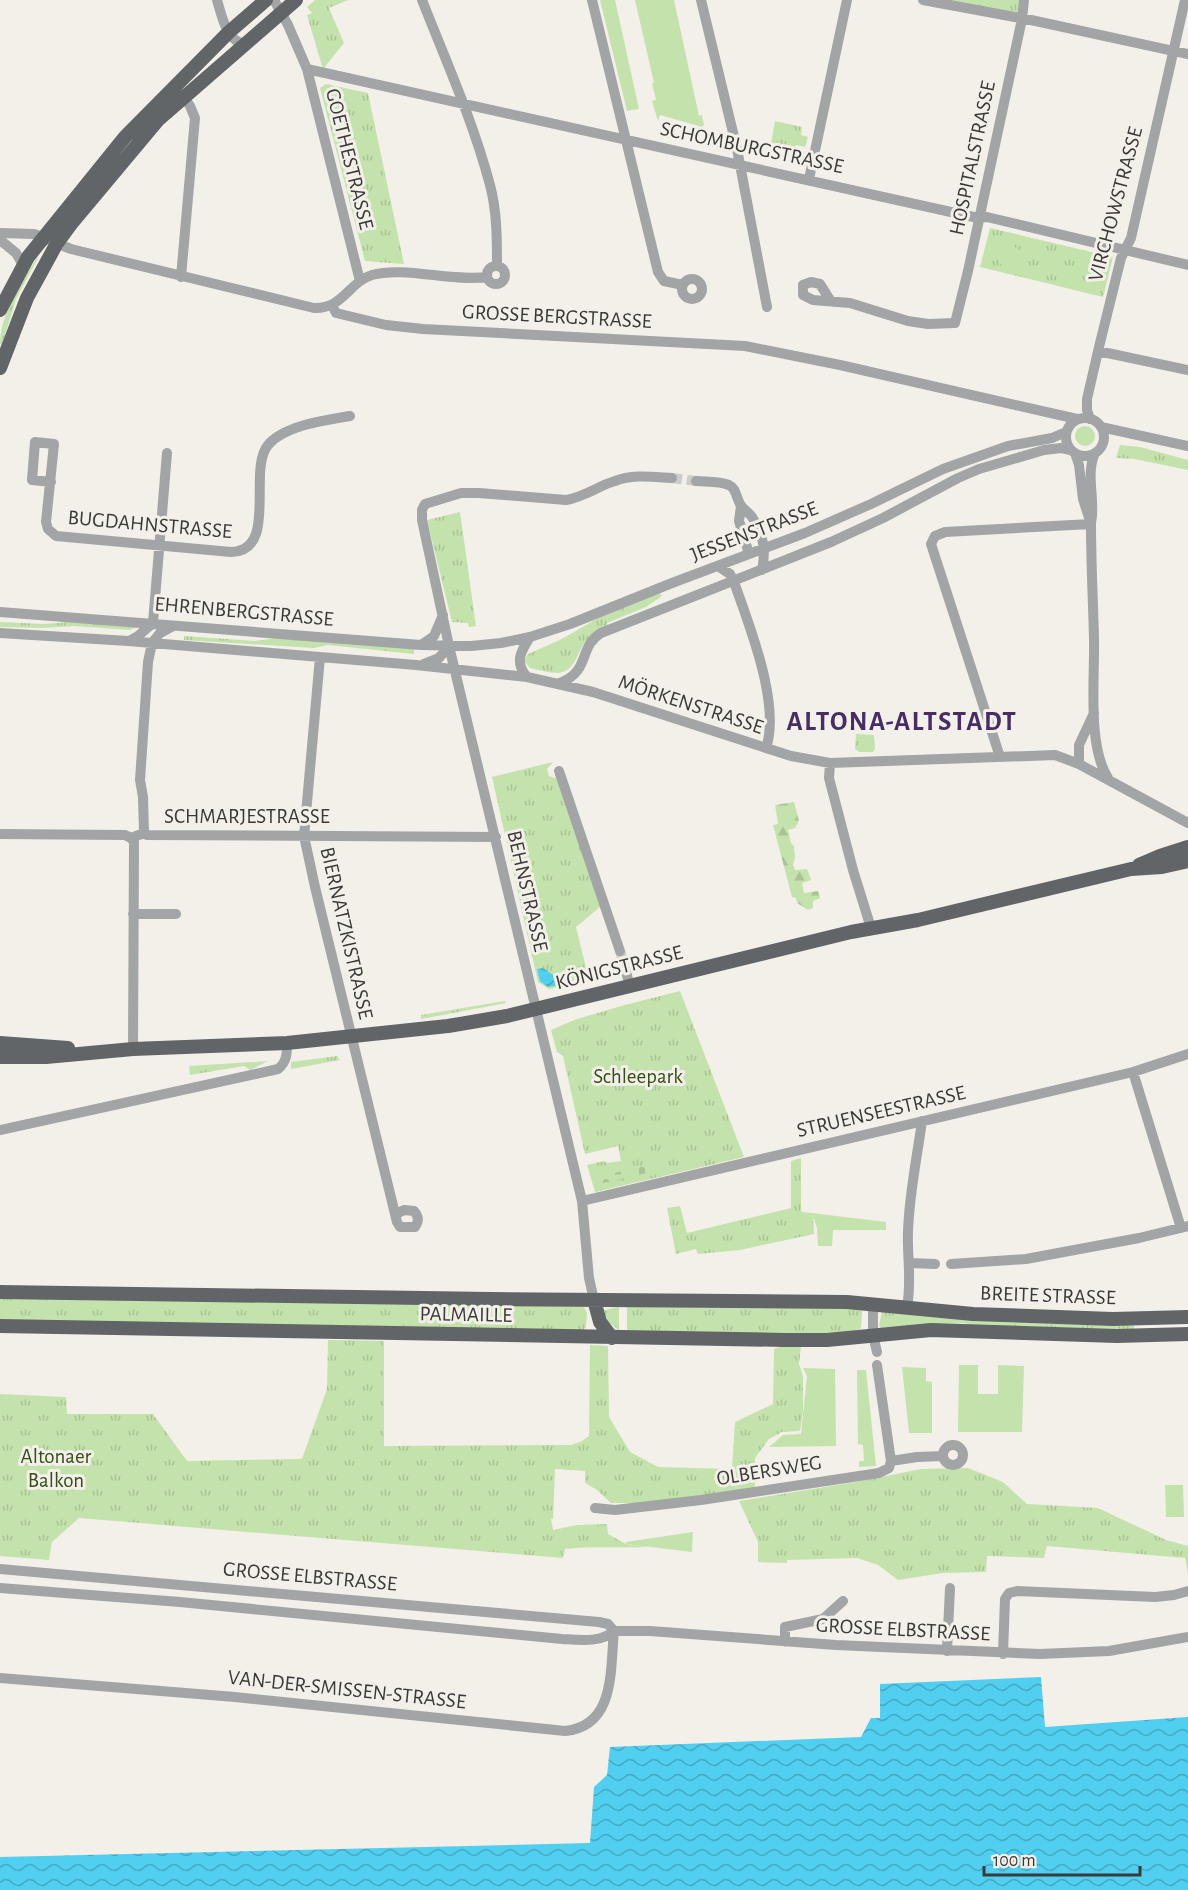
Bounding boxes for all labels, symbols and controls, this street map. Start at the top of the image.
street label: HOSPITALSTRASSE [946,79,999,237]
street label: GOETHESTRASSE [322,87,377,232]
street label: SCHOMBURGSTRASSE [658,118,845,177]
street label: VIRCHOWSTRASSE [1085,125,1146,284]
street label: GROSSE BERGSTRASSE [462,301,652,332]
street label: JESSENSTRASSE [688,498,821,565]
street label: BUGDAHNSTRASSE [67,507,233,542]
street label: EHRENBERGSTRASSE [154,593,334,630]
street label: MÖRKENSTRASSE [616,670,766,738]
district label: ALTONA-ALTSTADT [787,708,1017,735]
street label: SCHMARJESTRASSE [164,806,330,827]
street label: BEHNSTRASSE [503,828,552,954]
street label: BIERNATZKISTRASSE [316,845,377,1021]
street label: KÖNIGSTRASSE [553,941,685,993]
park label: Schleepark [593,1066,683,1087]
street label: STRUENSEESTRASSE [795,1082,968,1141]
street label: BREITE STRASSE [980,1283,1116,1308]
street label: PALMAILLE [419,1303,513,1326]
park label: Altonaer Balkon [21,1446,92,1491]
street label: OLBERSWEG [715,1452,823,1489]
street label: GROSSE ELBSTRASSE [222,1558,398,1595]
street label: GROSSE ELBSTRASSE [815,1614,991,1645]
street label: VAN-DER-SMISSEN-STRASSE [227,1667,467,1712]
scale bar [984,1839,1140,1877]
text: 100 m [993,1852,1036,1870]

